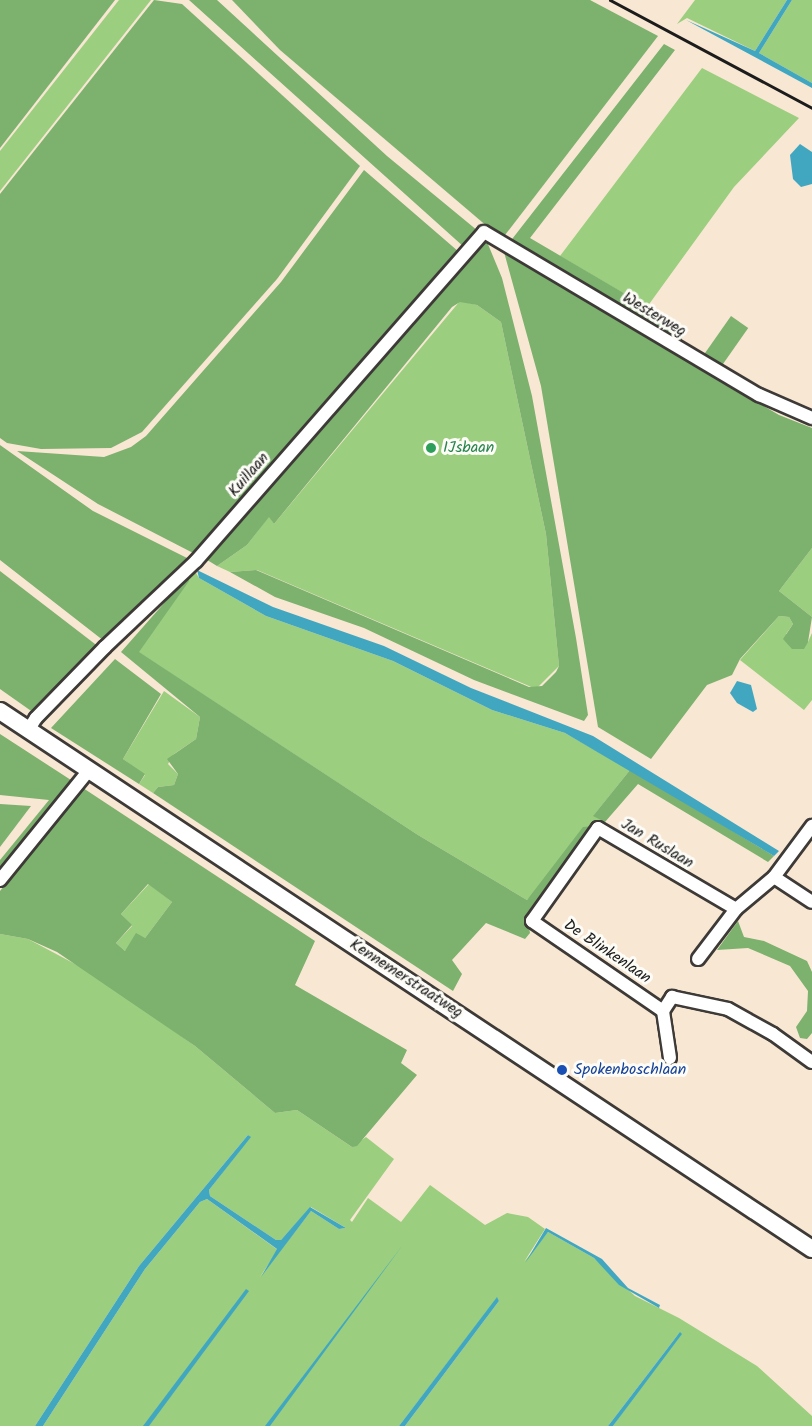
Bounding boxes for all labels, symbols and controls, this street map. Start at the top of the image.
street label: Westerweg [619,289,689,341]
place label: IJsbaan [443,438,494,458]
marker: IJsbaan [424,441,438,455]
street label: Kuillaan [225,449,273,501]
street label: Jan Ruslaan [617,815,697,873]
street label: De Blinkenlaan [560,916,654,988]
street label: Kennemerstraatweg [346,935,466,1023]
place label: Spokenboschlaan [574,1060,686,1080]
marker: Spokenboschlaan [555,1063,569,1077]

